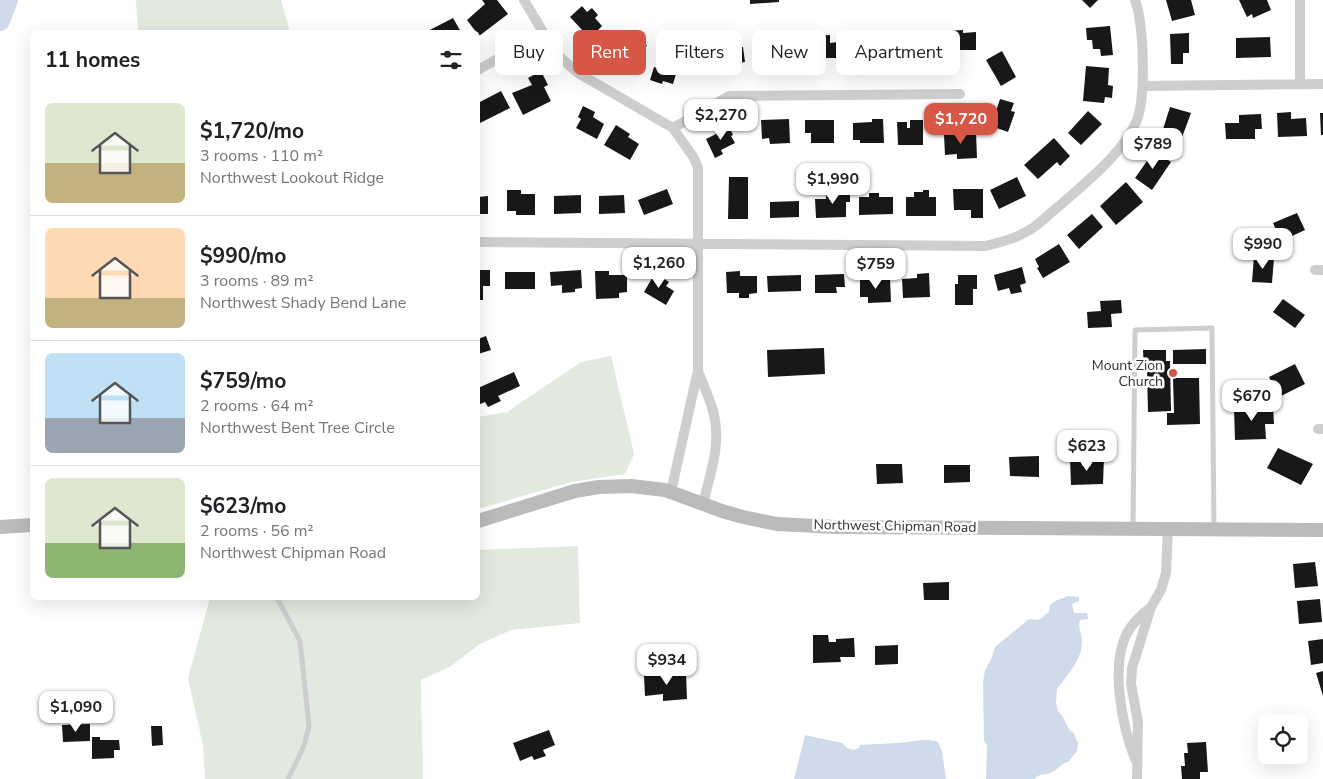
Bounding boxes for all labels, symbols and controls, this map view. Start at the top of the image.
chip: Buy [495,30,563,75]
chip: Rent [573,30,646,75]
chip: Filters [656,30,742,75]
chip: New [752,30,826,75]
chip: Apartment [836,30,960,75]
text: 11 homes [45,46,140,74]
icon: filters [437,46,465,74]
pin: $2,270 [680,98,762,141]
pin: $1,720 [920,102,1002,145]
text: $2,270 [695,104,747,126]
text: $1,720 [935,108,987,130]
text: $1,720/mo [200,117,304,145]
icon: home [85,123,145,183]
pin: $789 [1123,128,1183,170]
text: $789 [1134,133,1172,155]
text: 3 rooms · 110 m² [200,145,323,167]
pin: $1,990 [792,162,874,205]
text: Northwest Lookout Ridge [200,167,384,189]
text: $1,990 [807,168,859,190]
pin: $990 [1233,228,1293,270]
text: $990 [1244,233,1282,255]
text: $990/mo [200,242,286,270]
pin: $1,260 [618,246,700,289]
icon: home [85,248,145,308]
pin: $759 [846,248,906,290]
text: $1,260 [633,252,685,274]
text: $759 [857,253,895,275]
text: 3 rooms · 89 m² [200,270,313,292]
text: Northwest Shady Bend Lane [200,292,406,314]
place label: Mount Zion Church [1092,356,1163,391]
text: $759/mo [200,367,286,395]
marker: Mount Zion Church [1167,367,1179,379]
icon: home [85,373,145,433]
pin: $670 [1222,380,1282,422]
text: $670 [1233,385,1271,407]
text: 2 rooms · 64 m² [200,395,313,417]
text: Northwest Bent Tree Circle [200,417,395,439]
pin: $623 [1057,430,1117,472]
text: $623 [1068,435,1106,457]
text: $623/mo [200,492,286,520]
icon: home [85,498,145,558]
street label: Northwest Chipman Road [813,515,977,537]
text: 2 rooms · 56 m² [200,520,313,542]
text: Northwest Chipman Road [200,542,386,564]
pin: $934 [637,644,697,686]
text: $934 [648,649,686,671]
pin: $1,090 [35,690,117,733]
text: $1,090 [50,696,102,718]
map controls [1258,714,1308,764]
button: locate [1258,714,1308,764]

